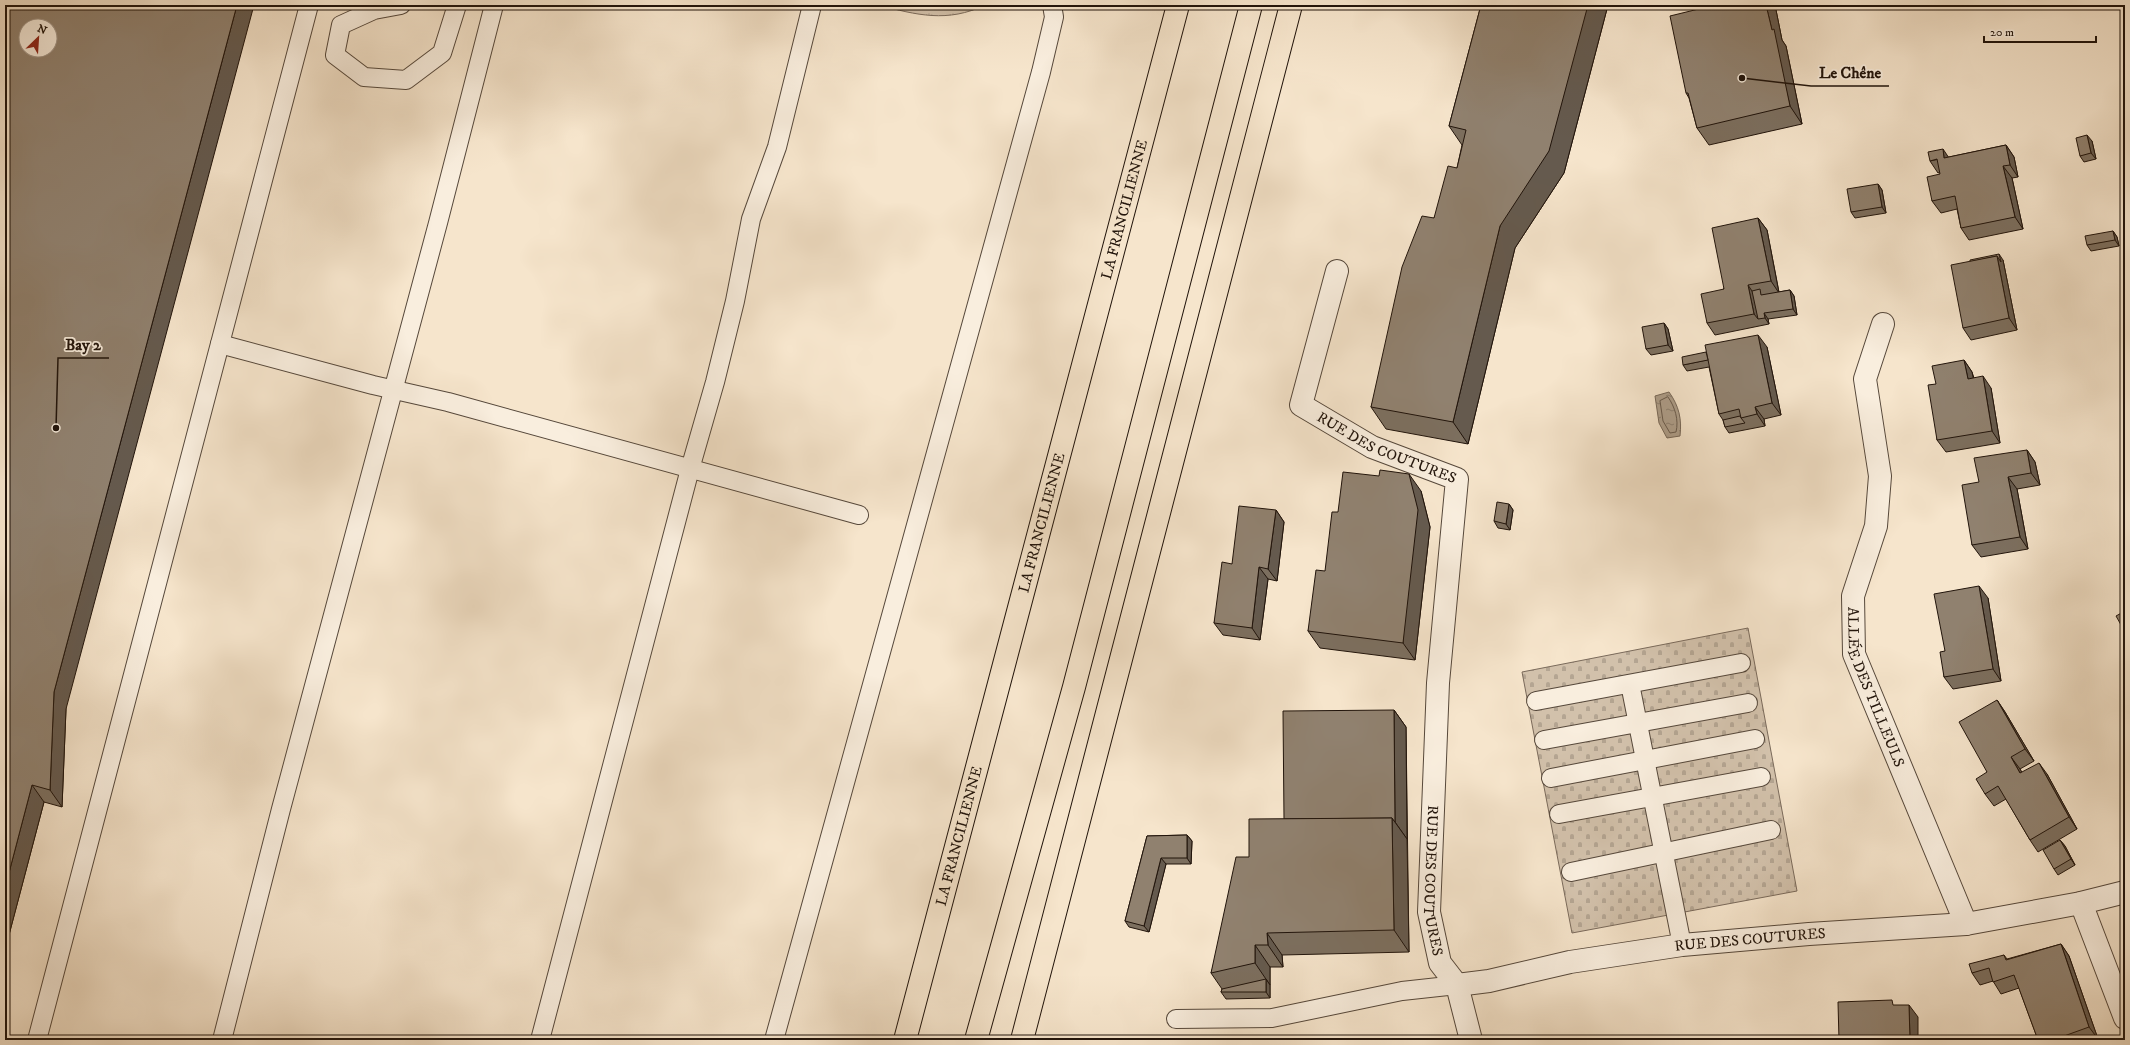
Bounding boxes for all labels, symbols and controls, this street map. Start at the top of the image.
north arrow [18,18,58,58]
scale bar [1984,18,2096,44]
text: N [35,22,49,38]
text: 20 m [1990,25,2014,40]
callout: Le Chêne [1811,58,1889,86]
text: Le Chêne [1819,63,1881,83]
street label: LA FRANCILIENNE [1097,137,1152,281]
callout: Bay 2 [58,330,109,358]
text: Bay 2 [65,335,102,355]
street label: RUE DES COUTURES [1314,408,1459,488]
street label: LA FRANCILIENNE [1014,451,1070,595]
street label: ALLÉE DES TILLEULS [1843,607,1909,770]
street label: LA FRANCILIENNE [932,764,987,908]
street label: RUE DES COUTURES [1419,805,1447,958]
street label: RUE DES COUTURES [1673,924,1826,956]

